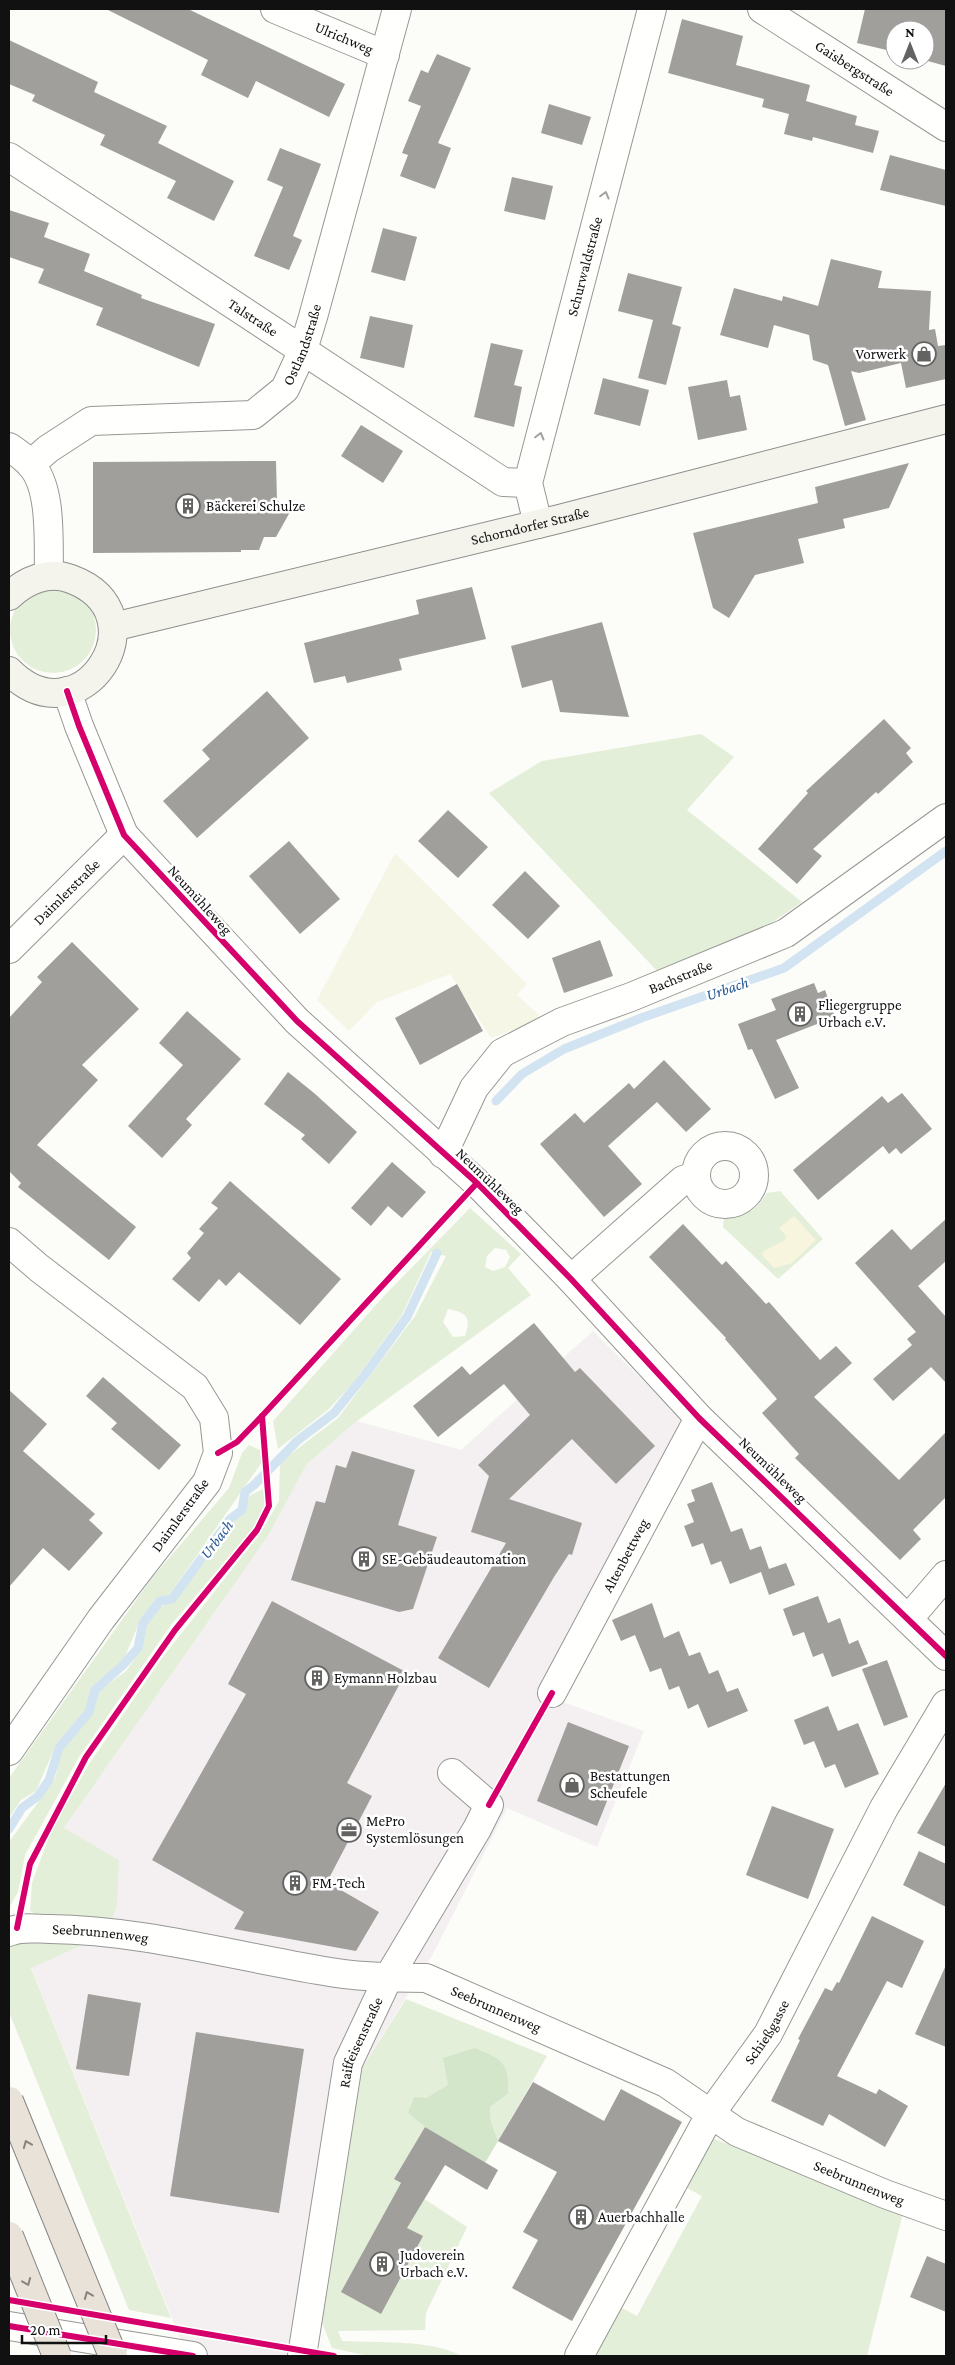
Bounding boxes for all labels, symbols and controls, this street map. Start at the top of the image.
street label: Ulrichweg [313,19,376,58]
north arrow [885,20,935,70]
text: N [905,24,915,40]
street label: Gaisbergstraße [812,37,897,100]
one-way arrow [599,191,609,199]
street label: Schurwaldstraße [564,215,605,318]
street label: Talstraße [225,295,281,340]
street label: Ostlandstraße [280,302,324,388]
shop icon: Vorwerk [911,341,937,367]
place label: Vorwerk [855,346,907,362]
one-way arrow [535,433,545,441]
building icon: Bäckerei Schulze [175,493,201,519]
place label: Bäckerei Schulze [206,498,306,514]
street label: Schorndorfer Straße [469,504,591,548]
street label: Daimlerstraße [30,856,103,928]
street label: Neumühleweg [164,862,235,939]
street label: Bachstraße [646,956,715,997]
water label: Urbach [704,973,751,1004]
place label: Fliegergruppe Urbach e.V. [818,997,902,1030]
building icon: Fliegergruppe Urbach e.V. [787,1001,813,1027]
street label: Neumühleweg [452,1145,527,1218]
street label: Neumühleweg [735,1434,810,1507]
street label: Daimlerstraße [148,1475,212,1555]
water label: Urbach [196,1516,237,1562]
street label: Altenbettweg [599,1516,653,1595]
building icon: SE-Gebäudeautomation [351,1546,377,1572]
place label: SE-Gebäudeautomation [382,1551,526,1567]
building icon: Eymann Holzbau [304,1665,330,1691]
place label: Eymann Holzbau [334,1670,437,1687]
place label: Bestattungen Scheufele [590,1768,670,1801]
shop icon: Bestattungen Scheufele [559,1772,585,1798]
place label: MePro Systemlösungen [366,1813,464,1847]
office icon: MePro Systemlösungen [336,1817,362,1843]
building icon: FM-Tech [282,1870,308,1896]
place label: FM-Tech [312,1875,365,1891]
street label: Seebrunnenweg [52,1921,150,1947]
street label: Seebrunnenweg [449,1982,544,2036]
street label: Raiffeisenstraße [336,1994,386,2089]
street label: Schießgasse [741,1997,792,2067]
one-way arrow [22,2141,32,2149]
street label: Seebrunnenweg [811,2157,907,2209]
building icon: Auerbachhalle [568,2204,594,2230]
place label: Auerbachhalle [598,2209,685,2225]
place label: Judoverein Urbach e.V. [398,2247,468,2280]
building icon: Judoverein Urbach e.V. [369,2251,395,2277]
one-way arrow [21,2277,31,2286]
one-way arrow [84,2291,94,2300]
scale bar [22,2312,106,2344]
text: 20 m [30,2322,61,2338]

